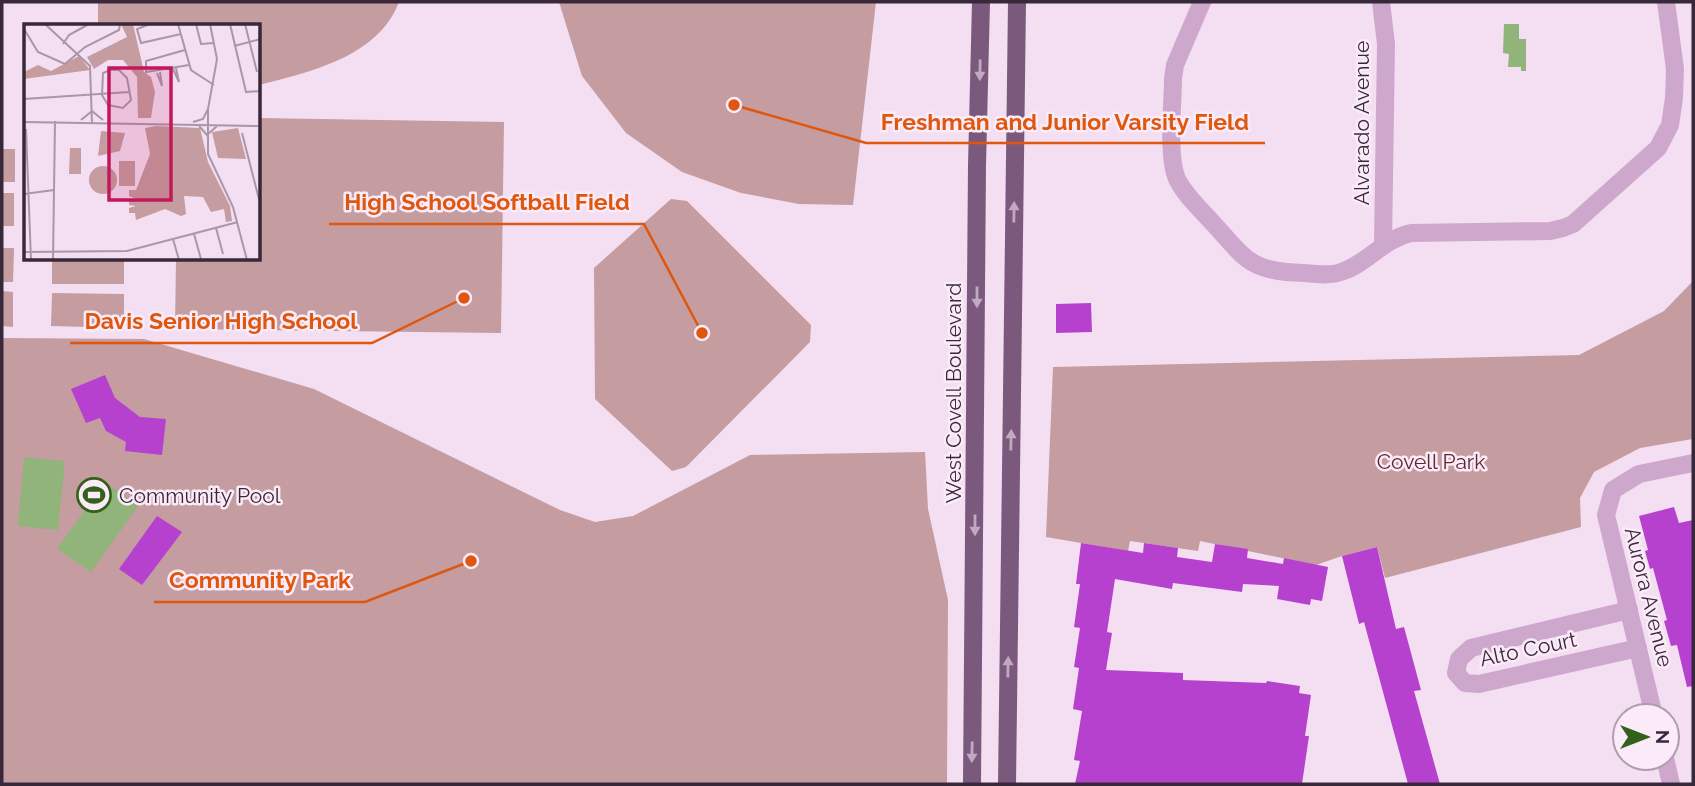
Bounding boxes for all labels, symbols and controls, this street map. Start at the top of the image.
inset map [24,24,261,261]
street label: Alvarado Avenue [1349,41,1374,205]
one-way arrow [974,59,985,81]
callout: Freshman and Junior Varsity Field [866,99,1265,143]
text: Freshman and Junior Varsity Field [881,108,1249,135]
callout: High School Softball Field [329,180,644,224]
text: High School Softball Field [344,188,630,215]
one-way arrow [1008,201,1020,223]
street label: West Covell Boulevard [941,283,966,503]
one-way arrow [971,287,982,309]
callout: Davis Senior High School [70,299,372,343]
text: Davis Senior High School [84,307,358,334]
one-way arrow [1005,428,1016,450]
park label: Covell Park [1377,449,1485,474]
sports icon: Community Pool [75,476,113,514]
place label: Community Pool [119,483,281,508]
one-way arrow [969,514,981,536]
street label: Aurora Avenue [1620,525,1678,669]
callout: Community Park [154,558,365,602]
text: Community Park [169,566,351,593]
street label: Alto Court [1477,627,1579,671]
one-way arrow [1002,656,1014,678]
north arrow [1611,702,1681,772]
text: N [1652,730,1674,744]
one-way arrow [967,742,978,764]

